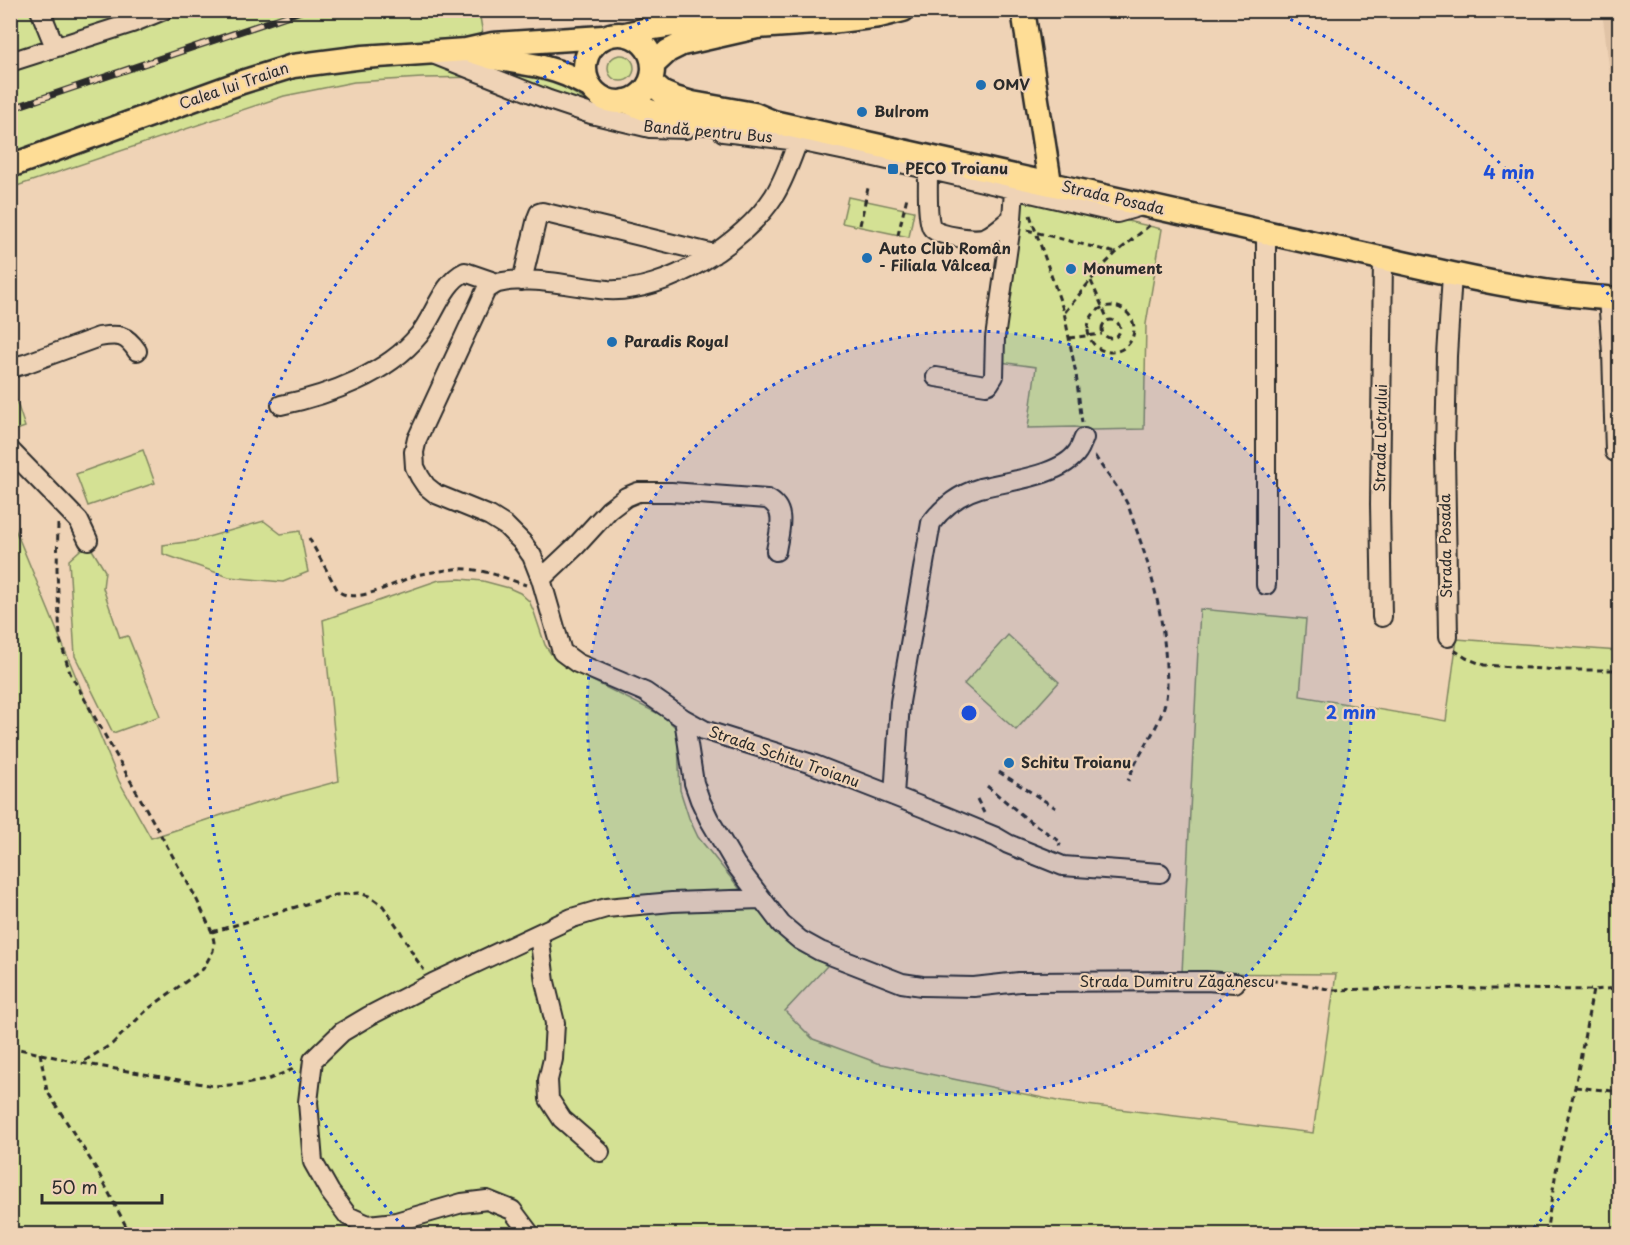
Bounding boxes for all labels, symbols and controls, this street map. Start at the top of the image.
street label: Calea lui Traian [176,55,291,114]
place label: OMV [993,72,1030,95]
marker: OMV [974,78,988,92]
place label: Bulrom [874,99,929,122]
marker: Bulrom [855,105,869,119]
street label: Bandă pentru Bus [643,113,774,148]
place label: PECO Troianu [905,156,1008,179]
text: 4 min [1483,158,1535,185]
marker: PECO Troianu [886,162,900,176]
street label: Strada Posada [1060,174,1168,220]
place label: Auto Club Român - Filiala Vâlcea [879,236,1011,276]
marker: Auto Club Român - Filiala Vâlcea [860,251,874,265]
place label: Monument [1083,256,1163,279]
marker: Monument [1064,262,1078,276]
place label: Paradis Royal [624,329,729,352]
marker: Paradis Royal [605,335,619,349]
street label: Strada Lotrului [1367,384,1392,492]
street label: Strada Posada [1432,493,1457,599]
text: 2 min [1326,698,1376,725]
centre of rings [959,703,979,723]
street label: Strada Schitu Troianu [706,719,863,792]
place label: Schitu Troianu [1021,750,1131,773]
marker: Schitu Troianu [1002,756,1016,770]
street label: Strada Dumitru Zăgănescu [1080,969,1274,992]
scale bar [42,1167,162,1205]
text: 50 m [51,1173,98,1200]

